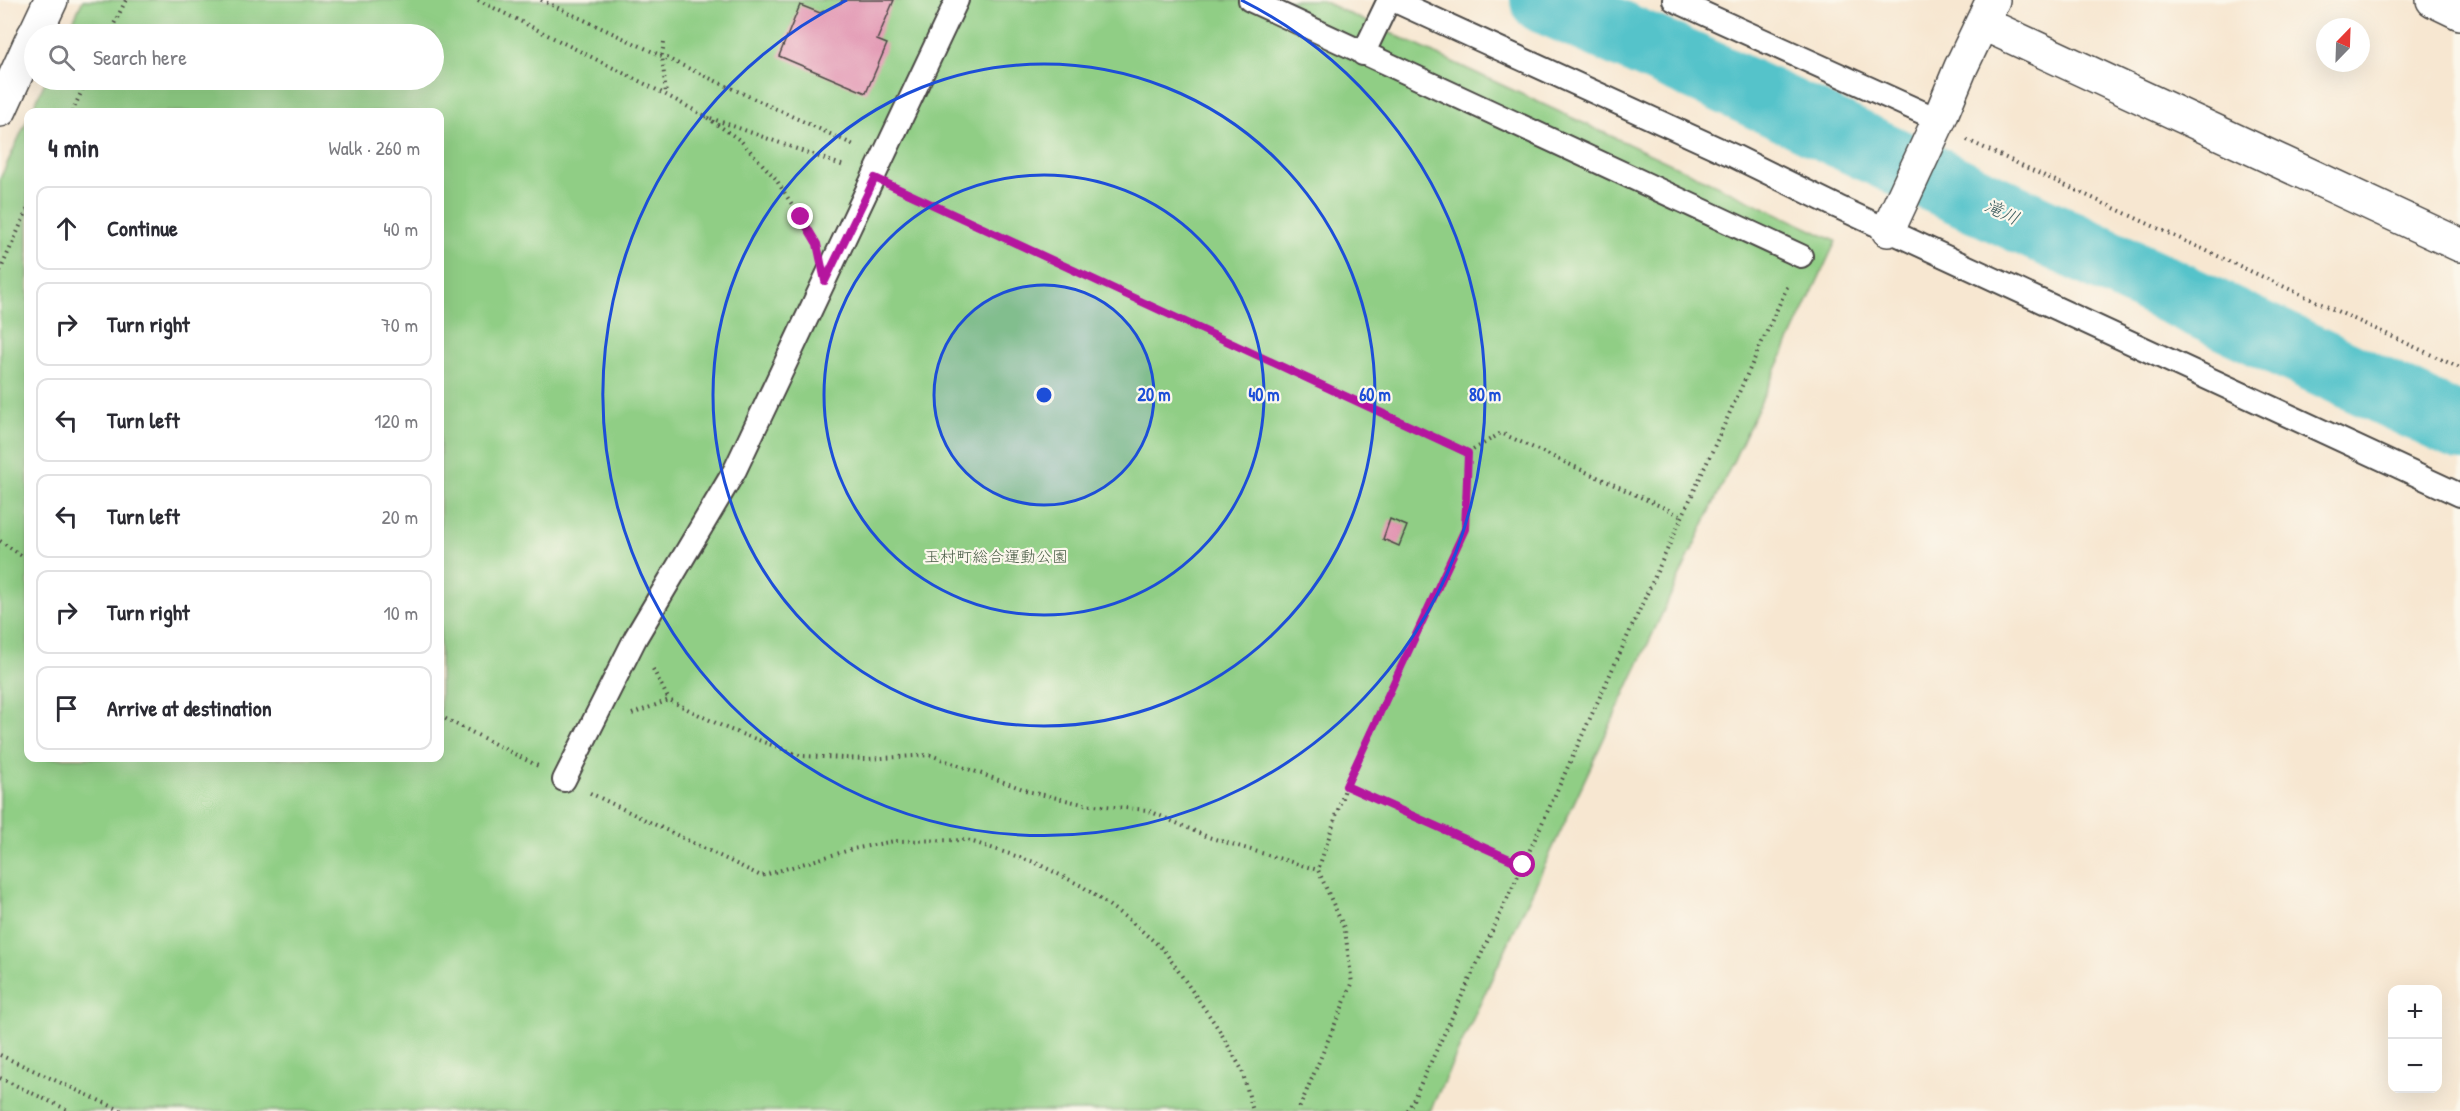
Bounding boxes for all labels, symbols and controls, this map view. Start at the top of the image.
north arrow [2316,18,2370,72]
search box [24,24,444,90]
icon: search [45,41,78,74]
text: Search here [93,42,187,72]
text: 4 min [48,130,99,165]
text: Walk · 260 m [329,134,420,161]
water label: 滝川 [1981,193,2024,230]
route end [787,203,813,229]
icon: ahead [50,212,83,245]
text: Continue [107,213,178,243]
text: 40 m [383,215,418,242]
icon: right [50,308,83,341]
text: Turn right [107,309,190,339]
text: 70 m [381,311,418,338]
text: 20 m [1138,382,1170,407]
text: 40 m [1248,382,1280,407]
text: 60 m [1359,382,1391,407]
text: 80 m [1469,382,1501,407]
centre of rings [1034,385,1054,405]
icon: left [50,404,83,437]
text: Turn left [107,405,180,435]
text: 120 m [374,407,418,434]
icon: left [50,500,83,533]
text: Turn left [107,501,180,531]
text: 20 m [381,503,418,530]
park label: 玉村町総合運動公園 [924,545,1068,567]
icon: right [50,596,83,629]
text: Turn right [107,597,190,627]
text: 10 m [384,599,418,626]
icon: arrive [50,692,83,725]
text: Arrive at destination [107,693,272,723]
route start [1509,851,1535,877]
map controls [2388,985,2442,1093]
button: + [2388,985,2442,1039]
button: − [2388,1039,2442,1093]

